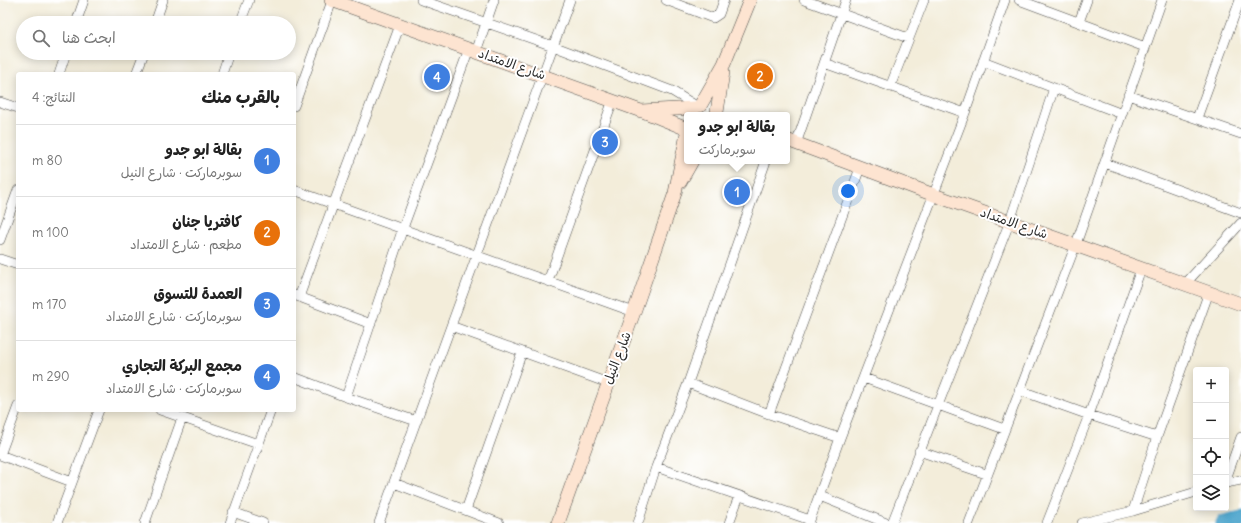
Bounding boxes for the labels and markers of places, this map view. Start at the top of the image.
pin: 2 [747,61,773,91]
pin: 4 [424,62,450,92]
pin: 3 [592,127,618,157]
pin: 1 [724,177,750,207]

